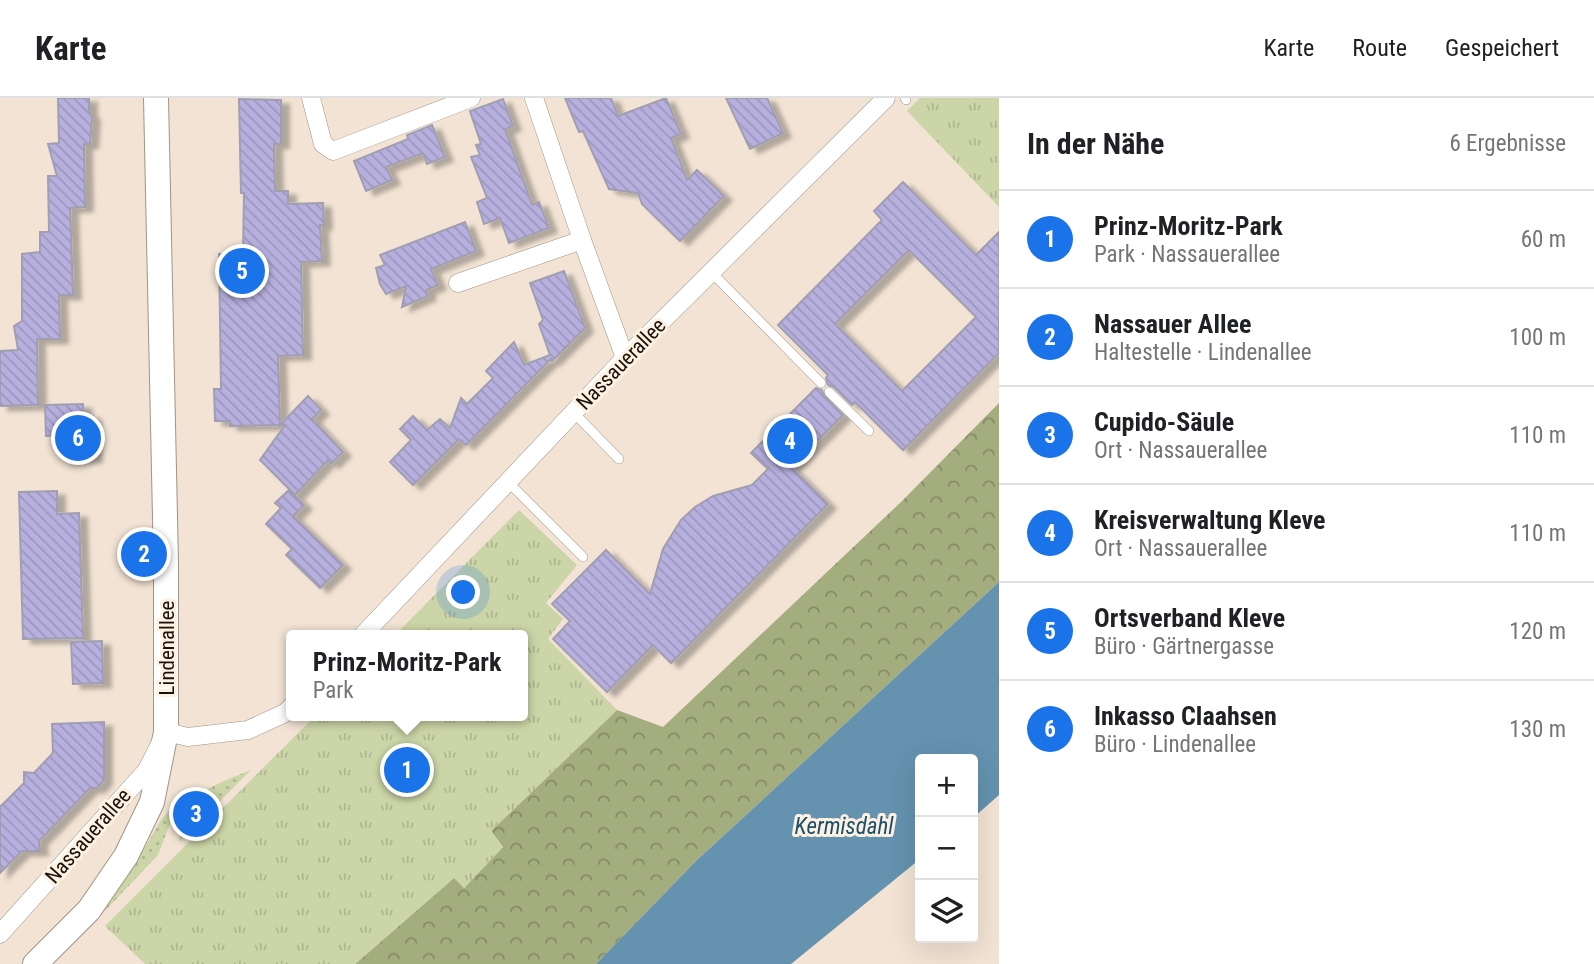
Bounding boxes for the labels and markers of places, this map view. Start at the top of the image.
pin: 5 [219,245,265,297]
pin: 6 [55,412,101,464]
pin: 4 [767,415,813,467]
pin: 2 [121,528,167,580]
pin: 1 [384,744,430,796]
pin: 3 [173,788,219,840]

